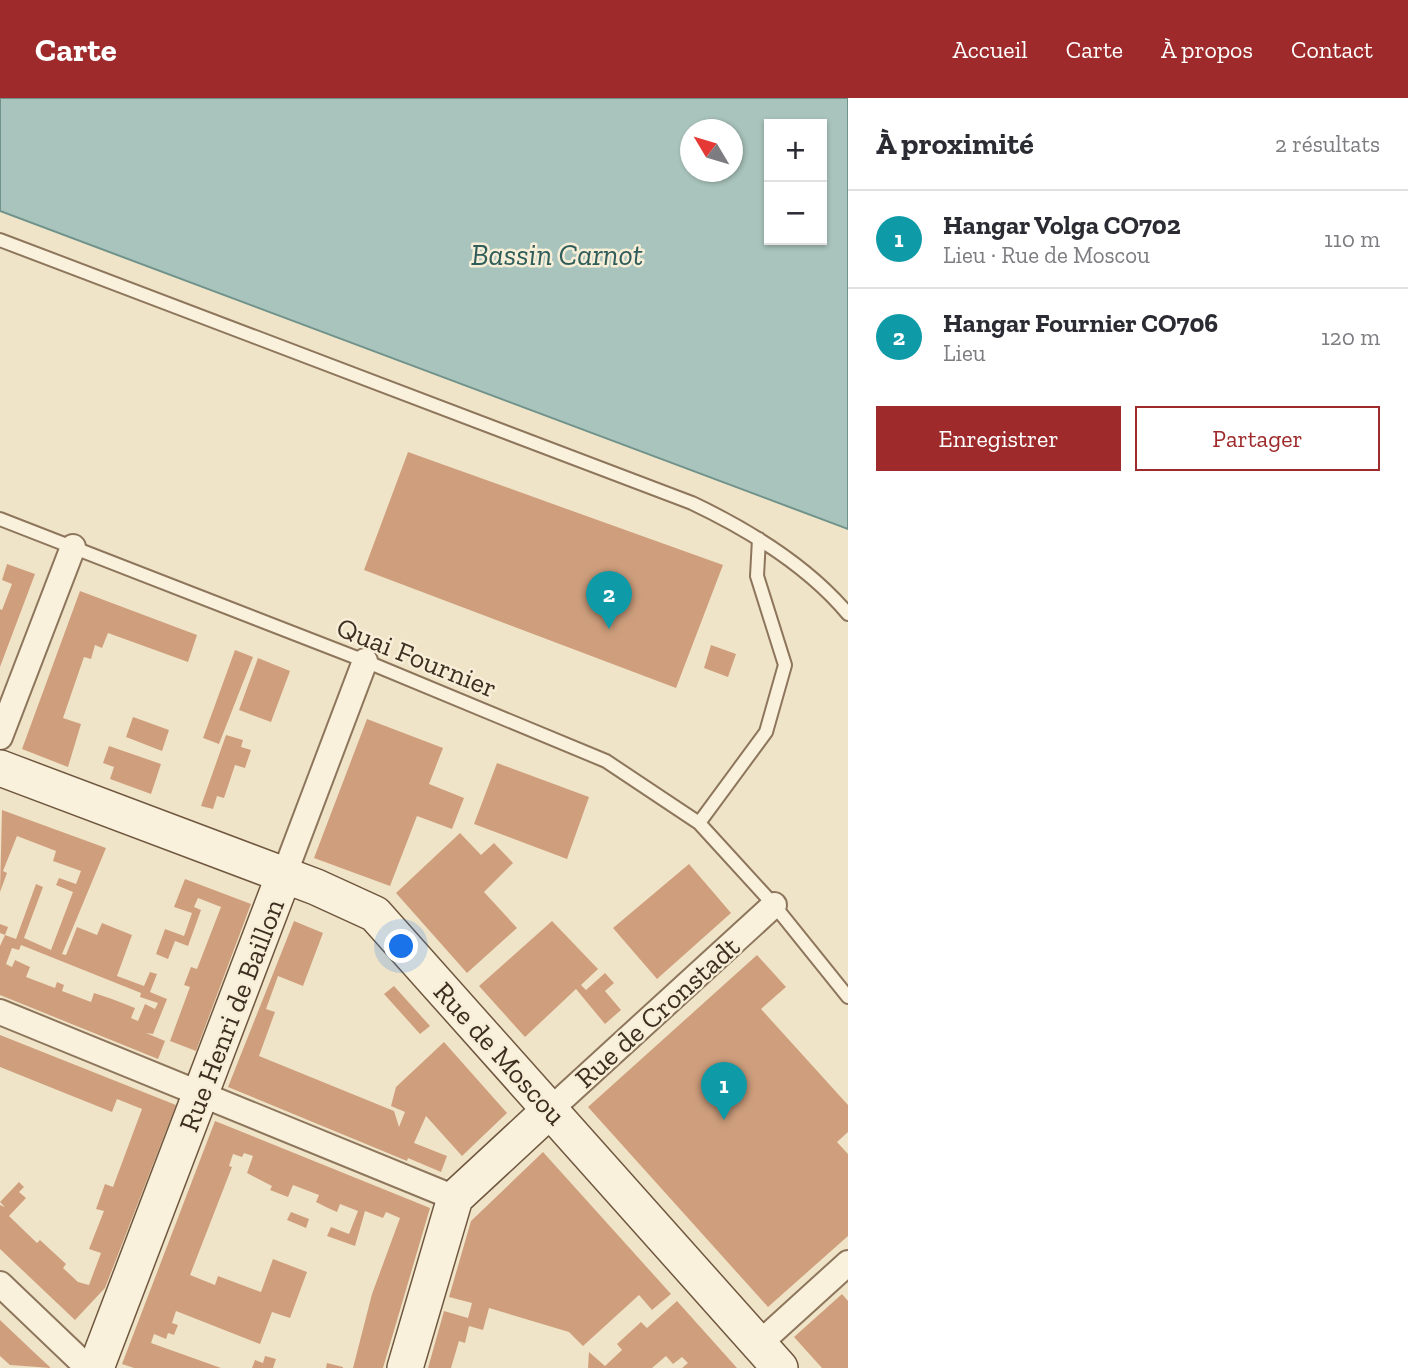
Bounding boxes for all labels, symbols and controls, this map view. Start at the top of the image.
text: Carte [35,30,117,69]
text: Accueil [952,35,1028,64]
text: Carte [1066,35,1123,64]
text: À propos [1161,35,1253,64]
text: Contact [1291,35,1373,64]
north arrow [680,119,743,182]
map controls [764,119,827,245]
button: + [764,119,827,182]
text: À proximité [876,126,1034,162]
text: 2 résultats [1275,130,1380,158]
button: − [764,182,827,245]
text: Hangar Volga CO702 [943,209,1181,241]
text: 1 [894,225,904,253]
text: 110 m [1324,225,1380,253]
water label: Bassin Carnot [471,237,643,273]
text: Lieu · Rue de Moscou [943,241,1150,269]
text: Hangar Fournier CO706 [943,307,1218,339]
text: 2 [893,323,905,351]
text: 120 m [1321,323,1380,351]
text: Lieu [943,339,986,367]
button: Enregistrer [876,406,1121,471]
button: Partager [1135,406,1380,471]
pin: 2 [586,571,632,629]
street label: Quai Fournier [332,610,502,705]
street label: Rue Henri de Baillon [172,894,291,1136]
your location [384,929,418,963]
street label: Rue de Cronstadt [568,930,747,1095]
street label: Rue de Moscou [427,975,573,1132]
pin: 1 [701,1062,747,1120]

